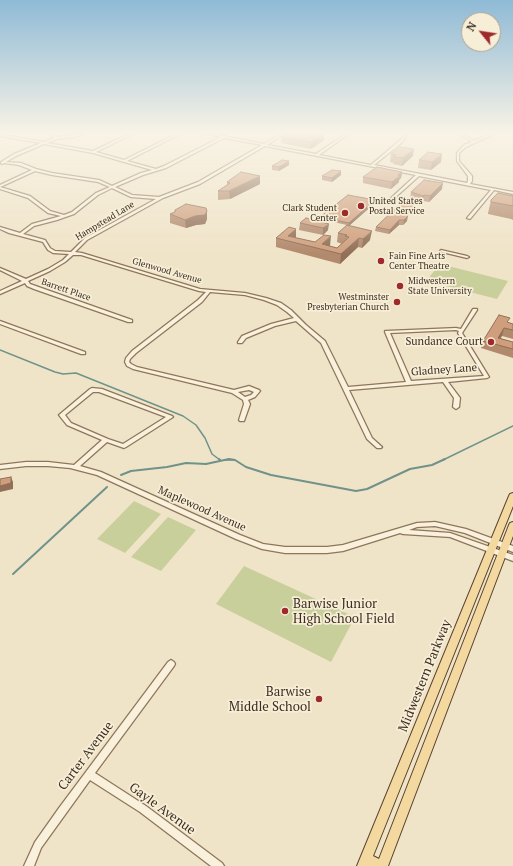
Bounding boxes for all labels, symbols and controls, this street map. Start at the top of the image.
north arrow [461,12,501,52]
text: N [463,19,480,34]
place label: United States Postal Service [369,196,425,217]
street label: Hampstead Lane [74,199,136,243]
marker: United States Postal Service [356,201,366,211]
place label: Clark Student Center [282,203,337,224]
marker: Clark Student Center [340,208,350,218]
place label: Fain Fine Arts Center Theatre [389,251,449,272]
street label: Glenwood Avenue [131,256,203,286]
marker: Fain Fine Arts Center Theatre [376,256,386,266]
place label: Midwestern State University [408,276,472,297]
street label: Barrett Place [40,277,92,303]
marker: Midwestern State University [395,281,405,291]
place label: Westminster Presbyterian Church [307,292,389,313]
marker: Westminster Presbyterian Church [392,297,402,307]
place label: Sundance Court [405,335,483,349]
marker: Sundance Court [486,337,496,347]
street label: Gladney Lane [410,361,478,379]
street label: Maplewood Avenue [156,484,248,534]
place label: Barwise Junior High School Field [293,596,395,627]
marker: Barwise Junior High School Field [280,606,290,616]
street label: Midwestern Parkway [395,618,455,734]
place label: Barwise Middle School [229,684,311,715]
marker: Barwise Middle School [314,694,324,704]
street label: Carter Avenue [55,719,117,793]
street label: Gayle Avenue [126,780,198,838]

